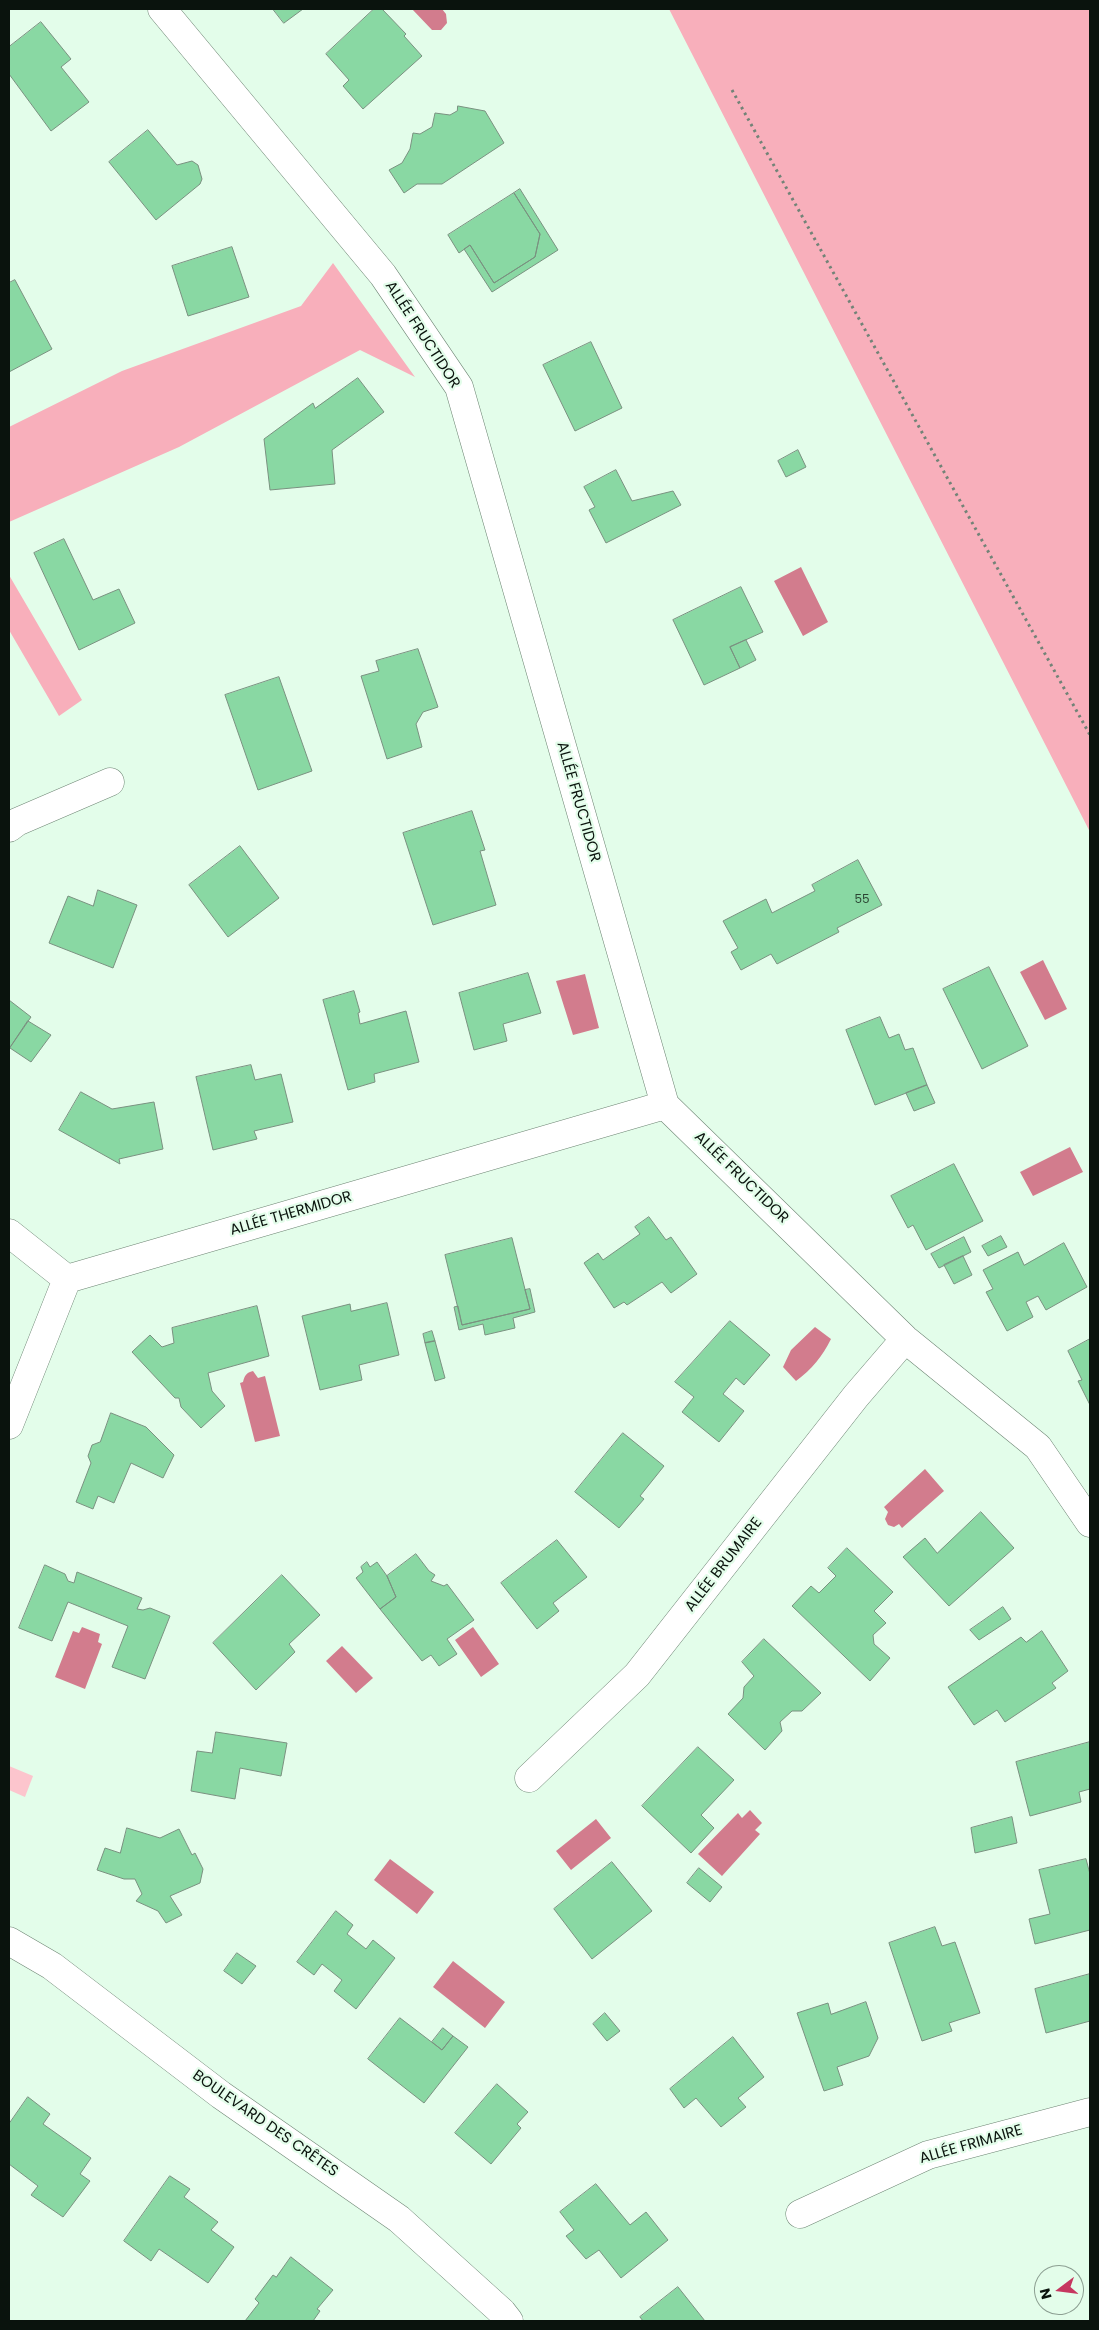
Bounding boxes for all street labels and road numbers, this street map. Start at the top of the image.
street label: ALLÉE FRUCTIDOR [381,278,463,392]
street label: ALLÉE FRUCTIDOR [552,740,604,864]
street label: ALLÉE FRUCTIDOR [690,1128,792,1228]
street label: ALLÉE THERMIDOR [228,1188,354,1240]
street label: ALLÉE BRUMAIRE [682,1514,766,1616]
street label: BOULEVARD DES CRÊTES [189,2067,341,2181]
street label: ALLÉE FRIMAIRE [917,2122,1025,2168]

